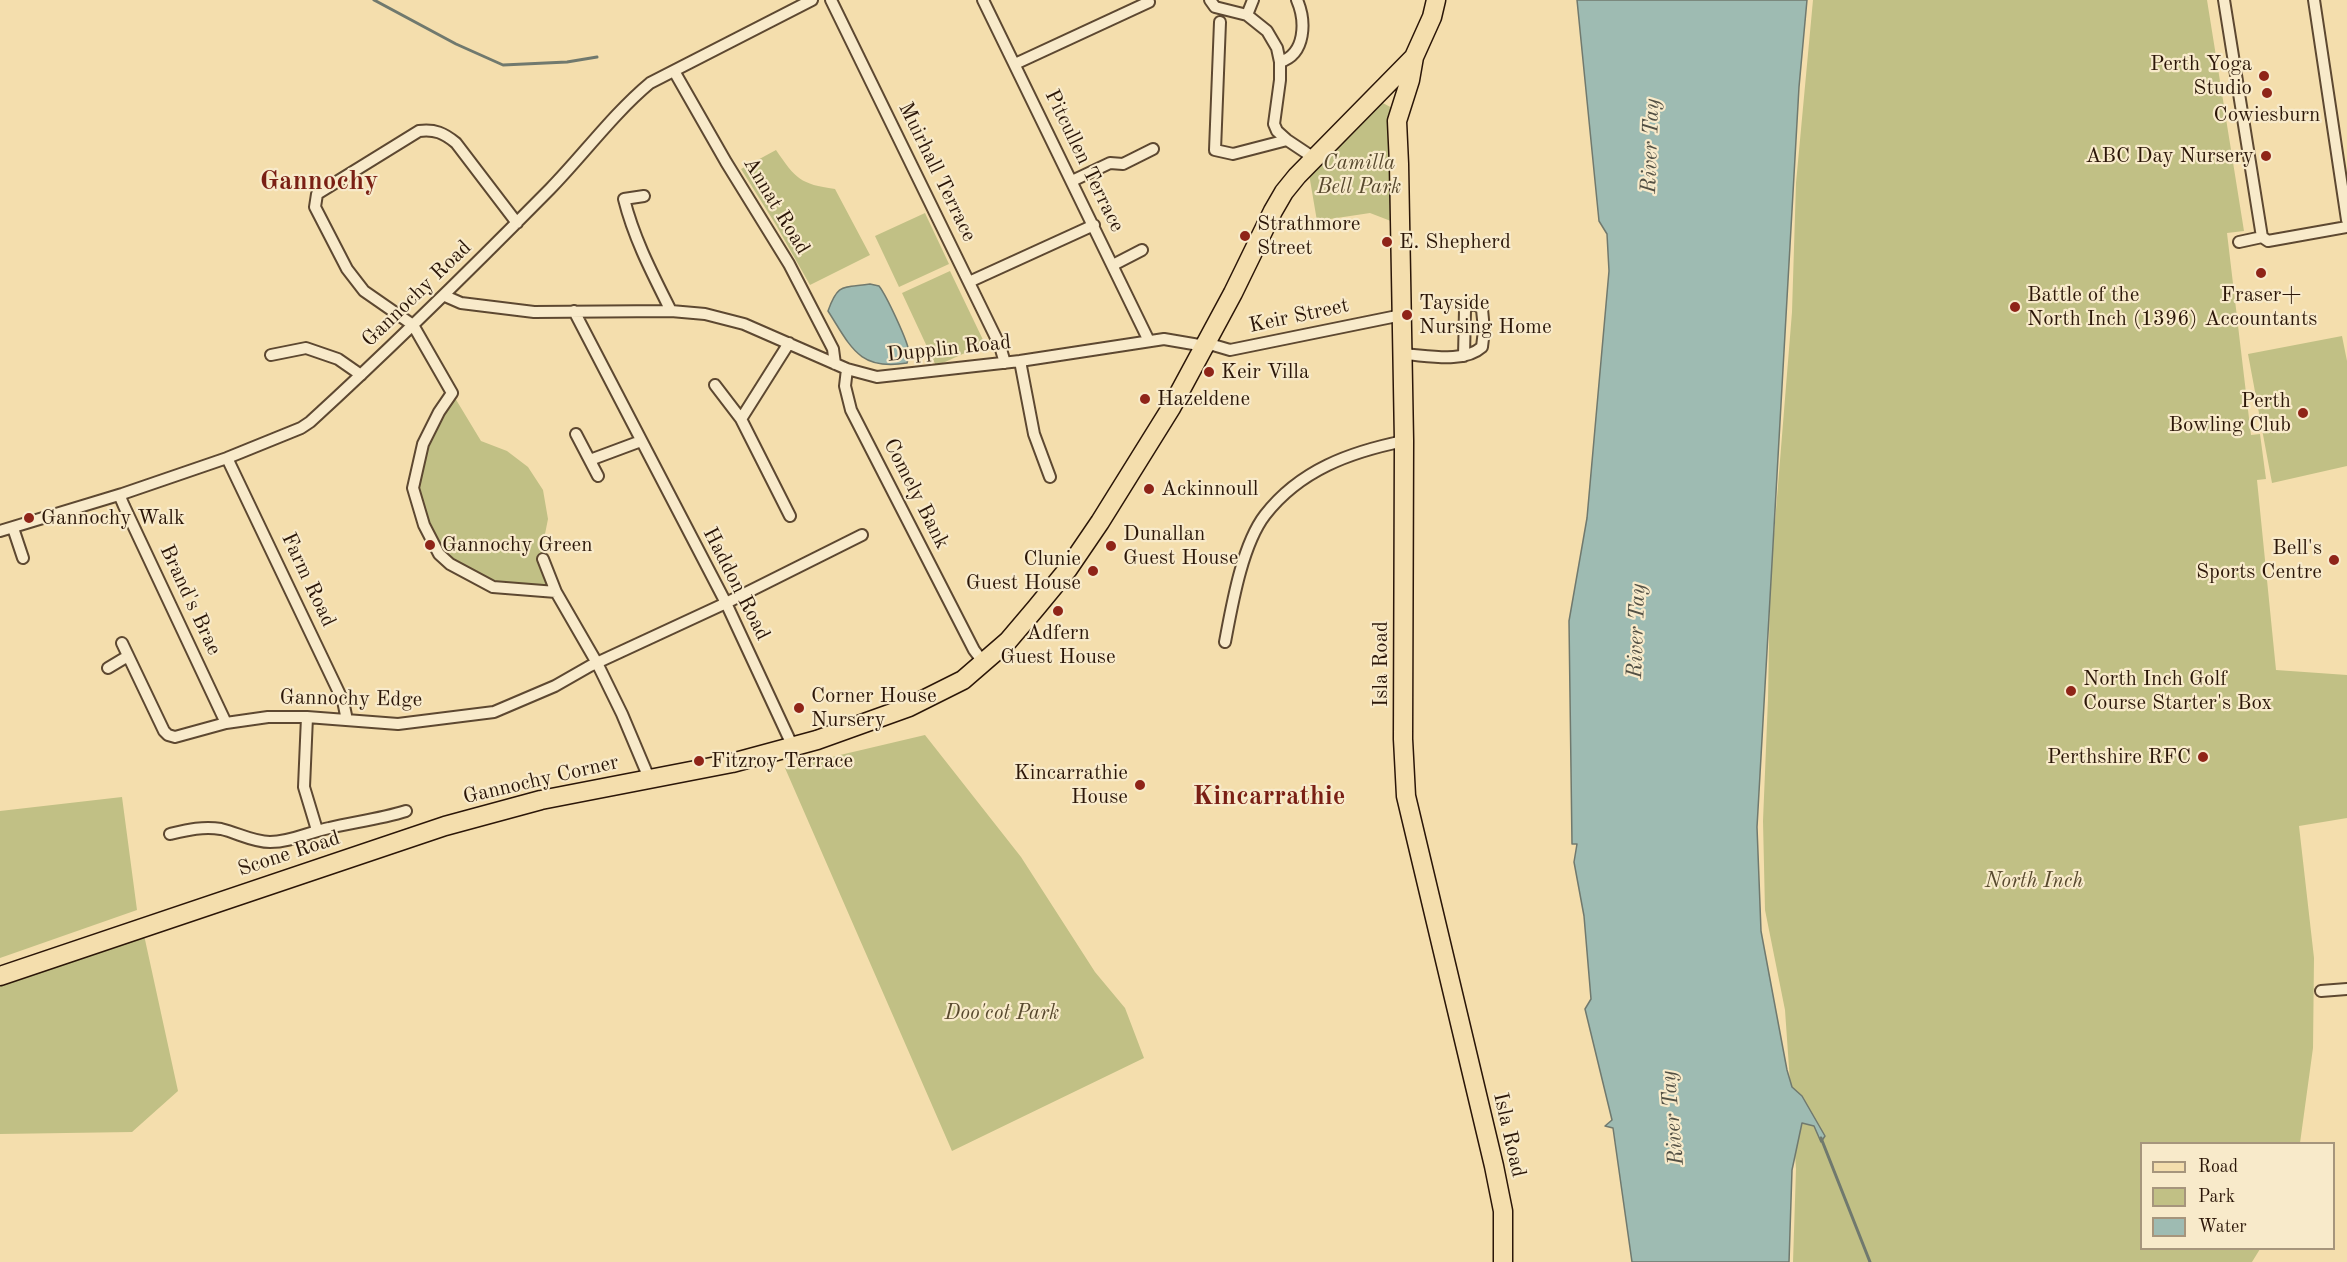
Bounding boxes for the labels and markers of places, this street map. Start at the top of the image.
place label: Perth Yoga Studio [2150,51,2252,101]
marker: Perth Yoga Studio [2257,69,2271,83]
marker: Cowiesburn [2260,86,2274,100]
place label: Cowiesburn [2214,102,2320,128]
place label: ABC Day Nursery [2086,143,2254,169]
marker: ABC Day Nursery [2259,149,2273,163]
place label: Strathmore Street [1257,211,1360,261]
marker: Strathmore Street [1238,229,1252,243]
place label: E. Shepherd [1399,229,1511,255]
marker: E. Shepherd [1380,235,1394,249]
marker: Fraser+ Accountants [2254,266,2268,280]
place label: Battle of the North Inch (1396) [2027,282,2197,332]
place label: Fraser+ Accountants [2205,282,2317,332]
place label: Tayside Nursing Home [1419,290,1552,340]
marker: Battle of the North Inch (1396) [2008,300,2022,314]
marker: Tayside Nursing Home [1400,308,1414,322]
place label: Keir Villa [1221,359,1309,385]
marker: Keir Villa [1202,365,1216,379]
place label: Hazeldene [1157,386,1250,412]
place label: Perth Bowling Club [2169,388,2291,438]
marker: Hazeldene [1138,392,1152,406]
marker: Perth Bowling Club [2296,406,2310,420]
place label: Ackinnoull [1161,476,1258,502]
marker: Ackinnoull [1142,482,1156,496]
place label: Gannochy Walk [41,505,185,531]
marker: Gannochy Walk [22,511,36,525]
place label: Dunallan Guest House [1123,521,1238,571]
place label: Gannochy Green [442,532,593,558]
place label: Bell's Sports Centre [2196,535,2322,585]
marker: Gannochy Green [423,538,437,552]
marker: Dunallan Guest House [1104,539,1118,553]
place label: Clunie Guest House [966,546,1081,596]
marker: Bell's Sports Centre [2327,553,2341,567]
marker: Clunie Guest House [1086,564,1100,578]
marker: Adfern Guest House [1051,604,1065,618]
place label: Adfern Guest House [1000,620,1116,670]
place label: North Inch Golf Course Starter's Box [2083,666,2272,716]
place label: Corner House Nursery [811,683,937,733]
marker: North Inch Golf Course Starter's Box [2064,684,2078,698]
marker: Corner House Nursery [792,701,806,715]
place label: Perthshire RFC [2047,744,2191,770]
place label: Fitzroy Terrace [711,748,853,774]
marker: Perthshire RFC [2196,750,2210,764]
marker: Fitzroy Terrace [692,754,706,768]
place label: Kincarrathie House [1014,760,1128,810]
marker: Kincarrathie House [1133,778,1147,792]

